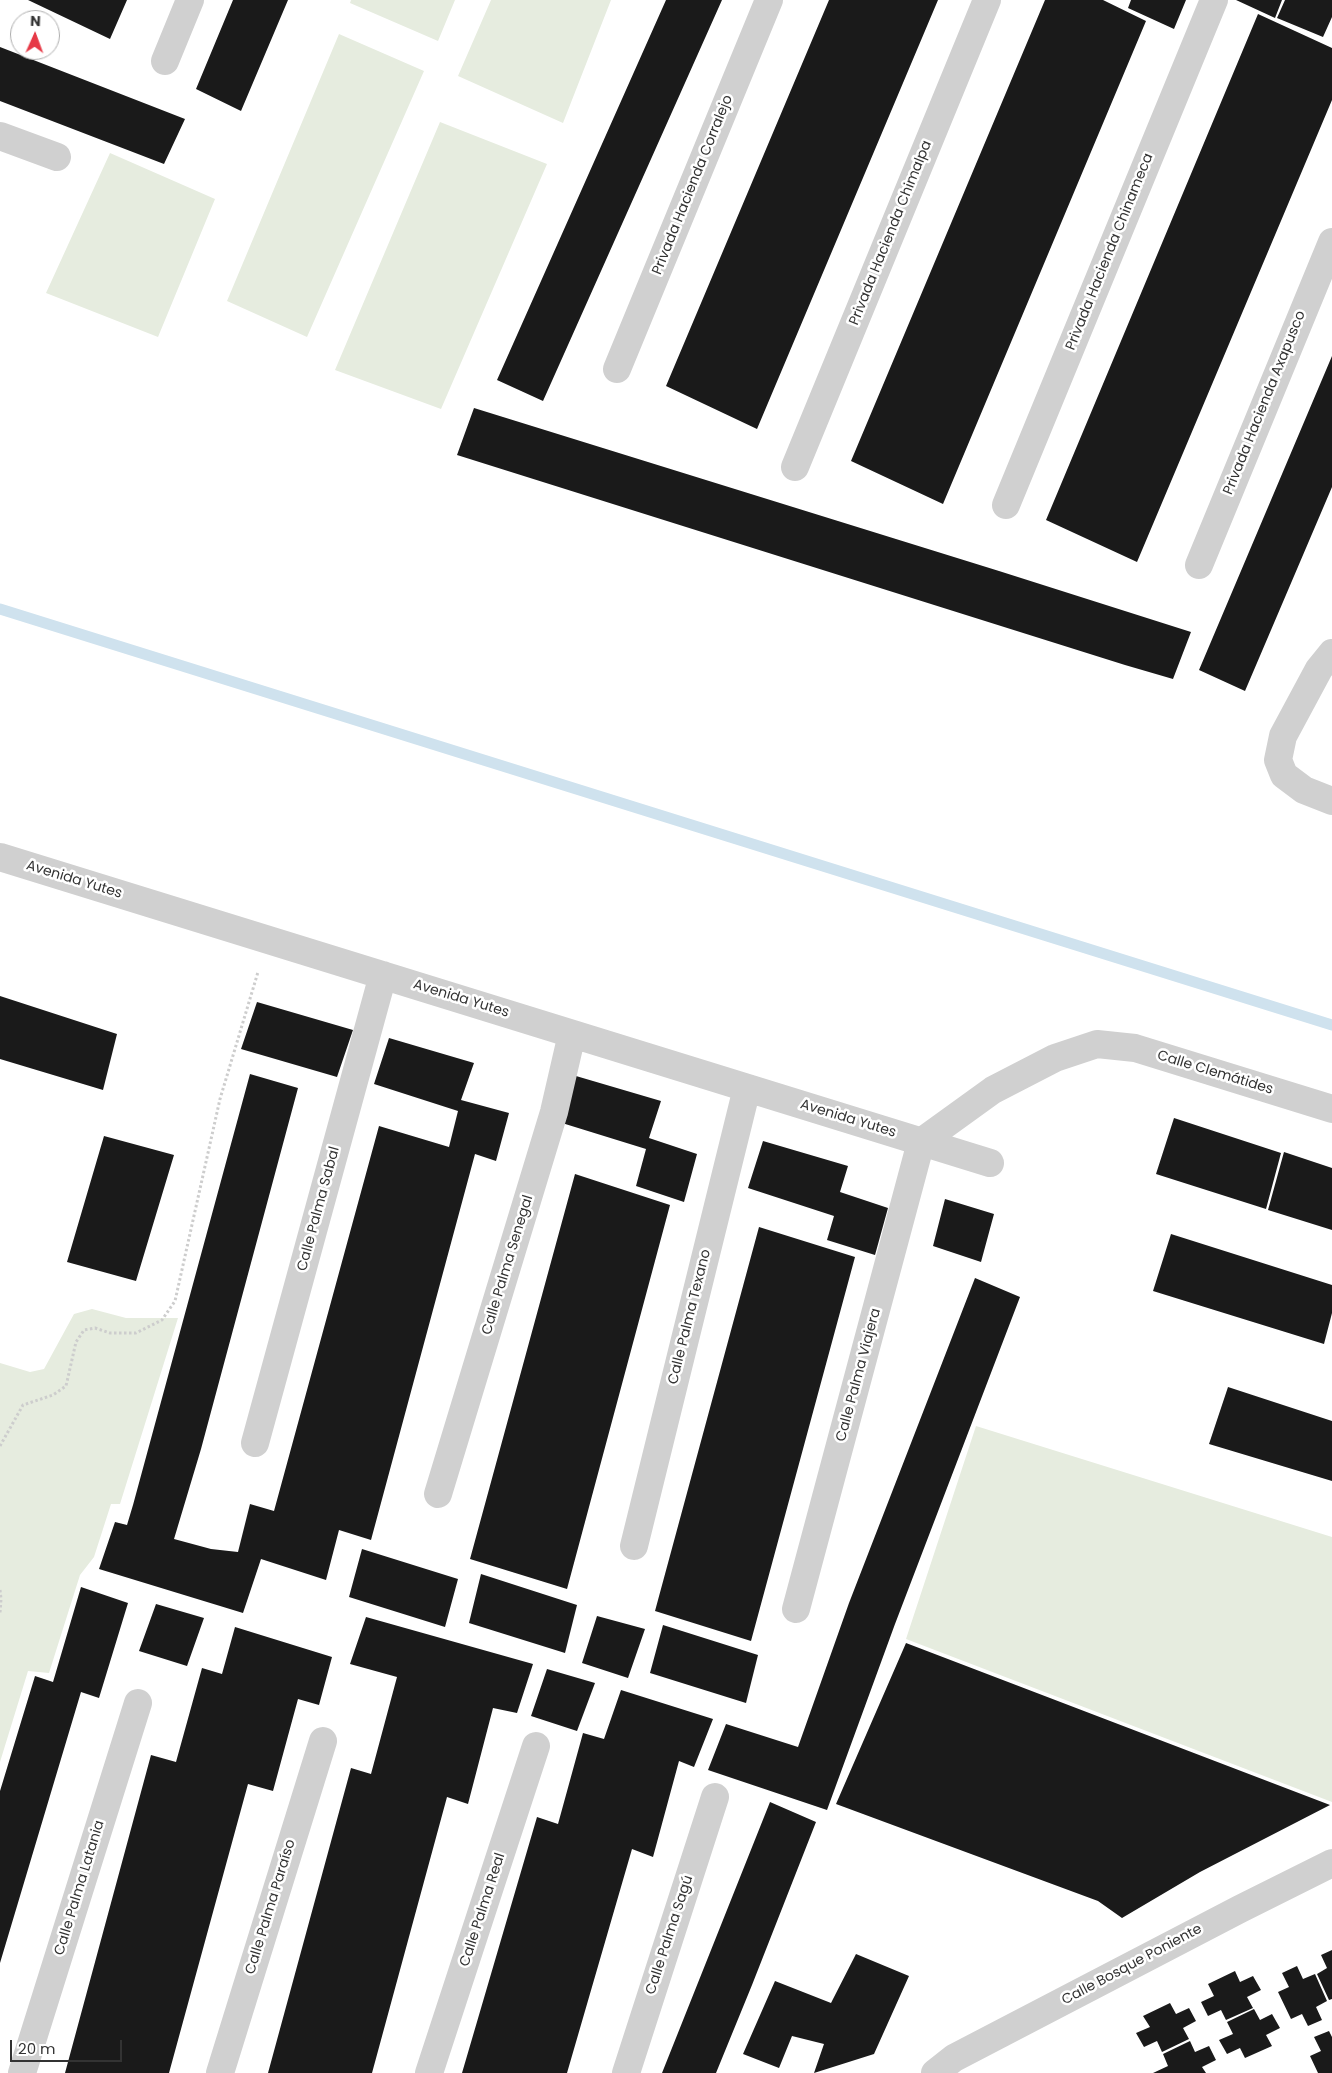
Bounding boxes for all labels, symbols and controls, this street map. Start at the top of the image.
north arrow [10,10,60,60]
text: N [30,11,41,31]
street label: Privada Hacienda Corralejo [649,93,737,277]
street label: Privada Hacienda Chimalpa [846,138,936,328]
street label: Privada Hacienda Chinameca [1063,151,1157,353]
street label: Privada Hacienda Axapusco [1220,309,1310,497]
street label: Avenida Yutes [24,857,124,903]
street label: Avenida Yutes [411,976,511,1022]
street label: Calle Clemátides [1155,1047,1275,1099]
street label: Avenida Yutes [798,1096,898,1142]
street label: Calle Palma Sabal [294,1145,344,1273]
street label: Calle Palma Senegal [479,1193,537,1337]
street label: Calle Palma Texano [665,1248,715,1386]
street label: Calle Palma Viajera [833,1306,885,1444]
street label: Calle Palma Latania [51,1819,109,1957]
street label: Calle Palma Paraíso [242,1838,300,1976]
street label: Calle Palma Real [457,1851,509,1969]
street label: Calle Palma Sagú [643,1873,697,1997]
street label: Calle Bosque Poniente [1059,1921,1205,2009]
scale bar [12,2030,125,2062]
text: 20 m [18,2038,56,2059]

